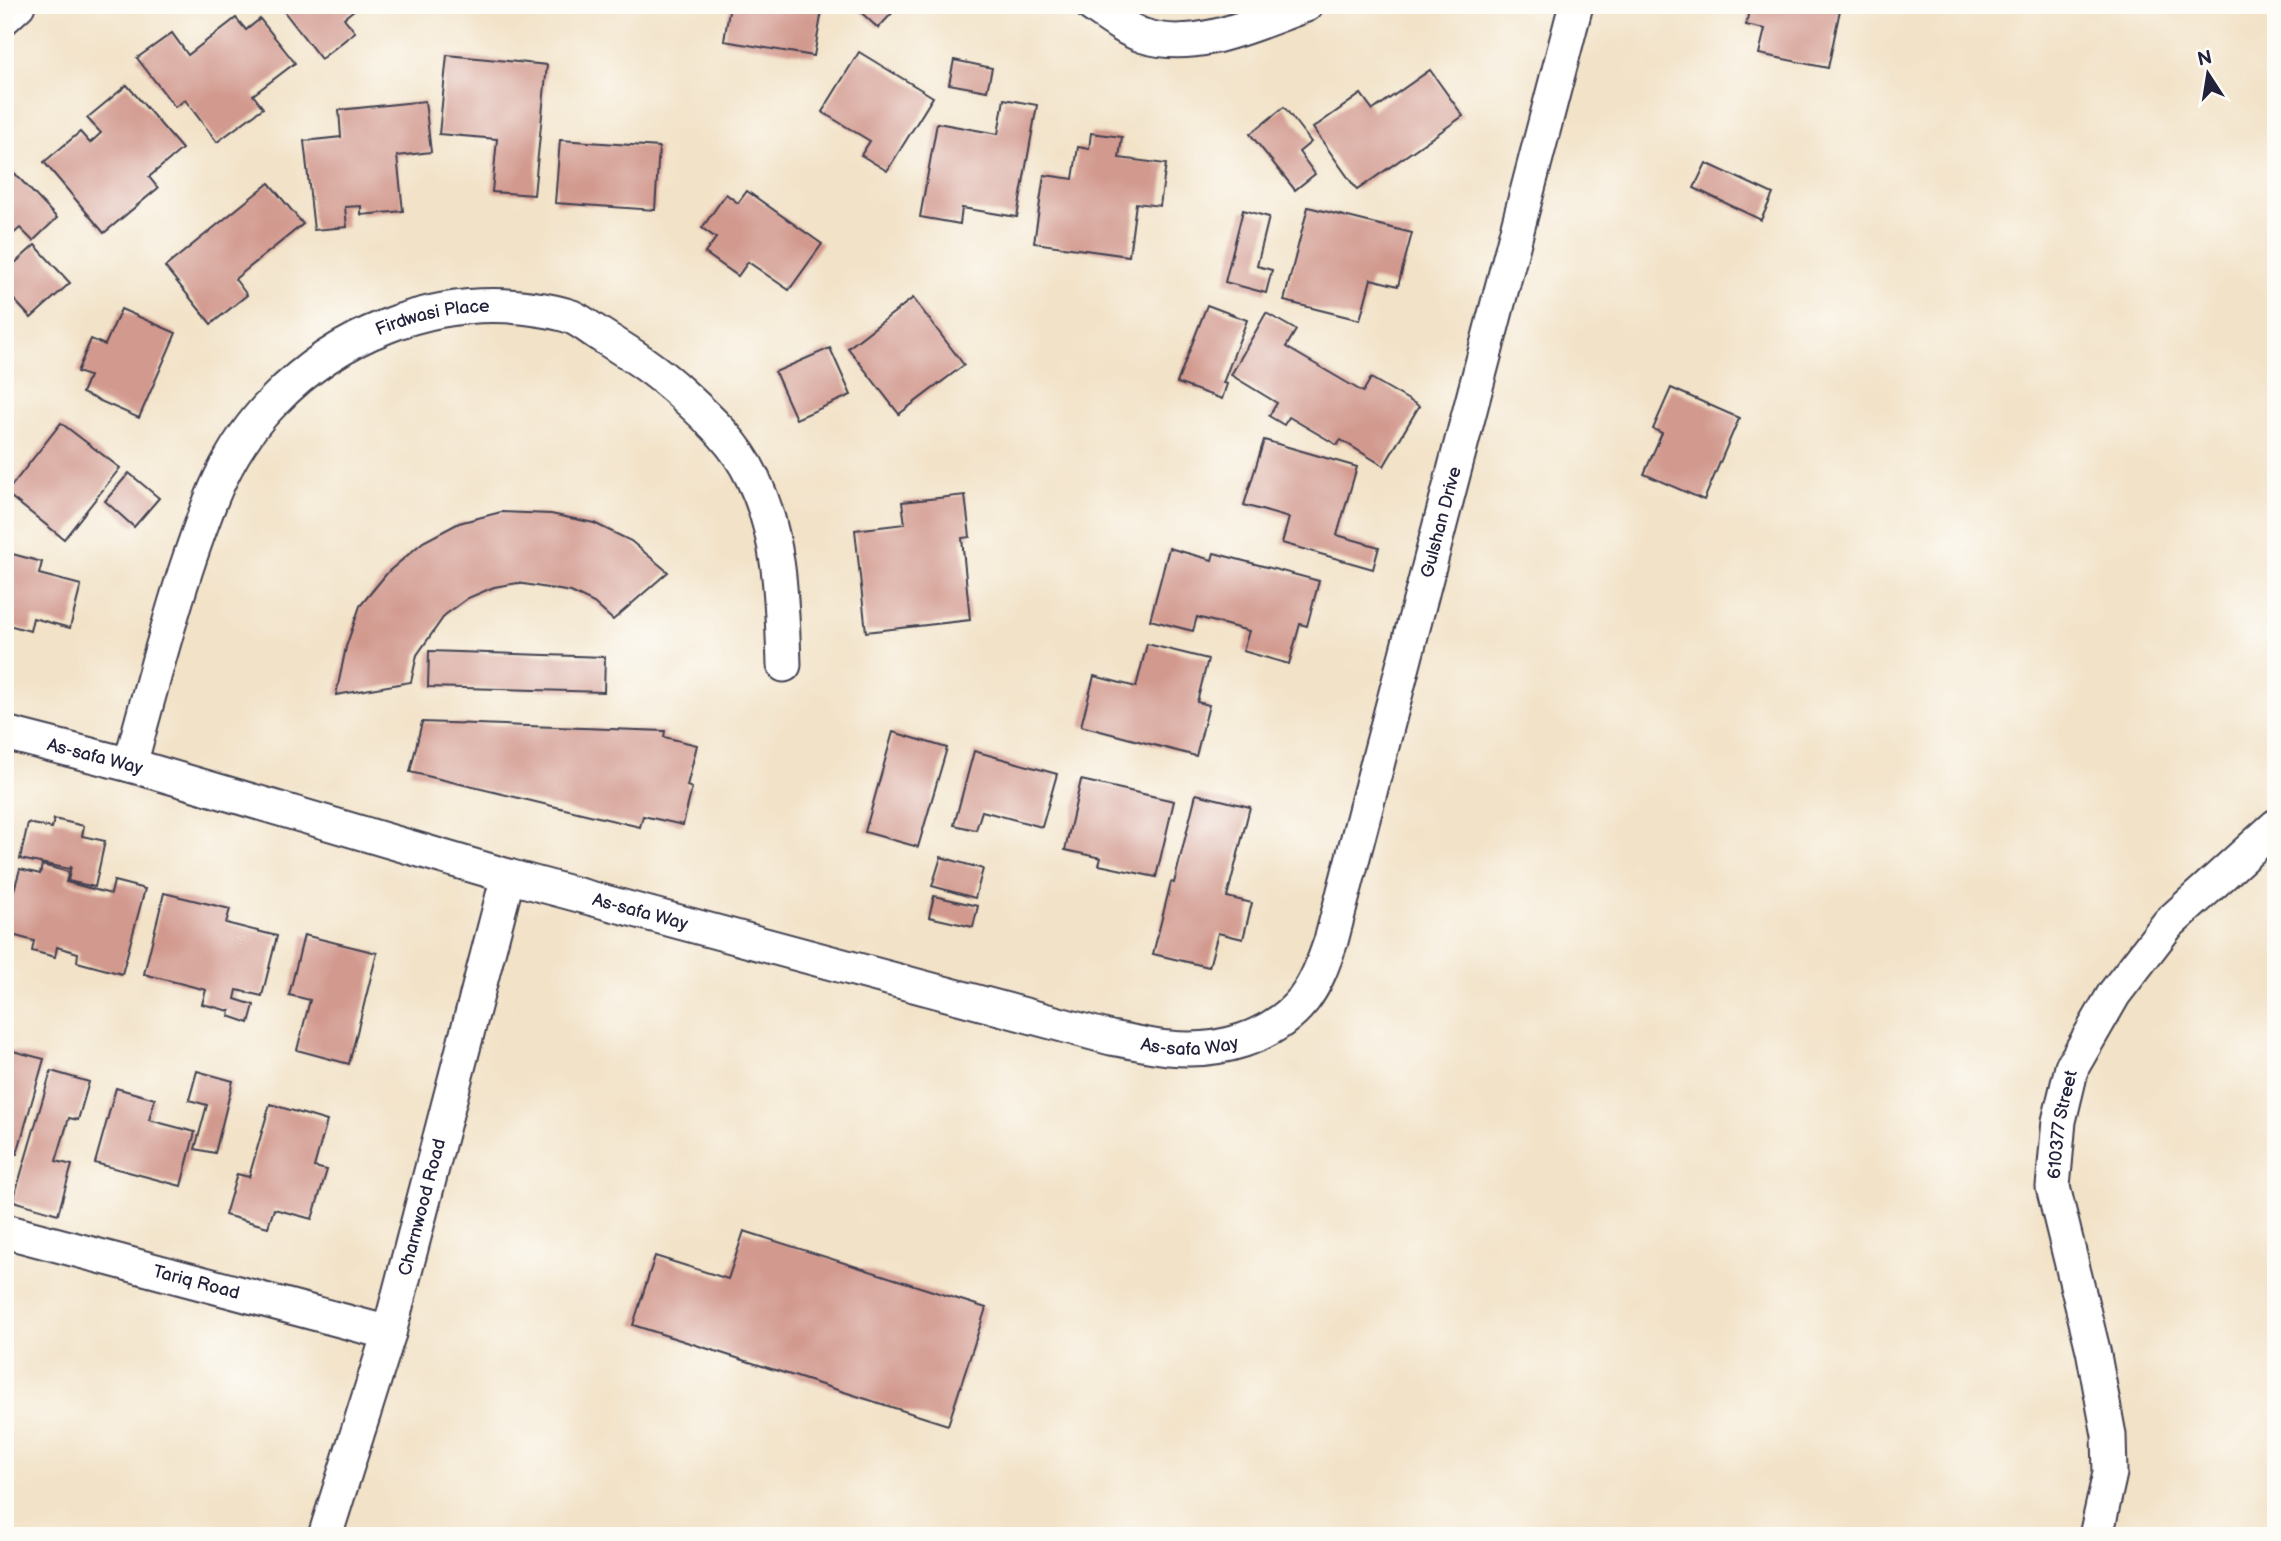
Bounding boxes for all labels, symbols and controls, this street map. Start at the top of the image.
north arrow [2172,38,2242,108]
text: N [2195,46,2214,72]
street label: Firdwasi Place [372,295,490,340]
street label: Gulshan Drive [1416,464,1465,580]
street label: As-safa Way [45,734,146,779]
street label: As-safa Way [590,889,691,935]
street label: As-safa Way [1139,1032,1242,1060]
street label: 610377 Street [2043,1068,2081,1180]
street label: Charnwood Road [394,1136,450,1278]
street label: Tariq Road [151,1260,242,1303]

